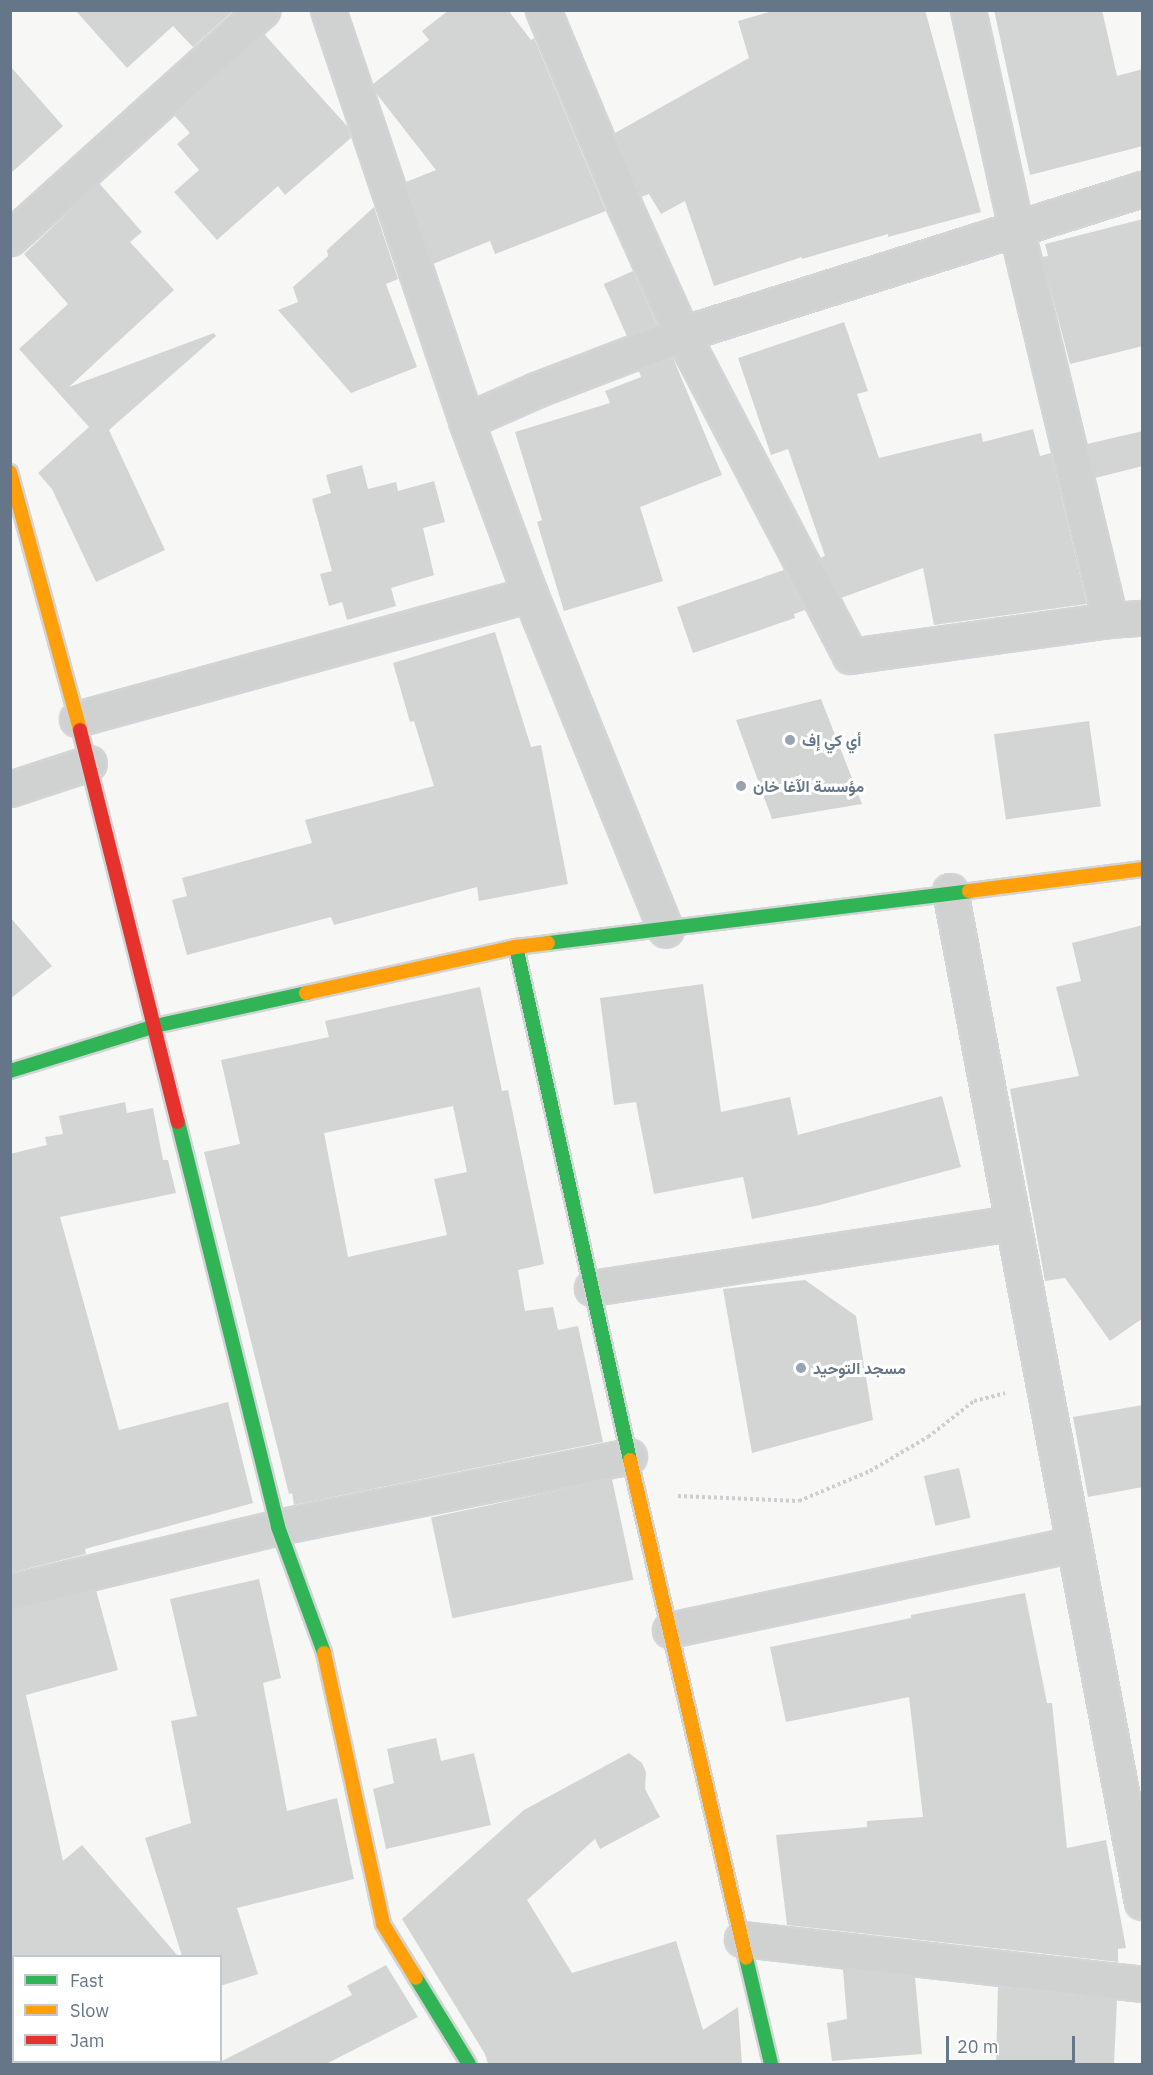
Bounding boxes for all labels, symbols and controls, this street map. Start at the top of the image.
place label: أي كي إف [802,730,861,750]
marker: أي كي إف [783,733,797,747]
place label: مؤسسة الآغا خان [753,776,864,796]
marker: مؤسسة الآغا خان [734,779,748,793]
place label: مسجد التوحيد [813,1358,906,1378]
marker: مسجد التوحيد [794,1361,808,1375]
legend [12,1955,222,2063]
text: Fast [70,1969,104,1992]
text: Slow [70,1999,109,2022]
scale bar [949,2024,1078,2062]
text: Jam [70,2029,105,2052]
text: 20 m [957,2035,999,2058]

